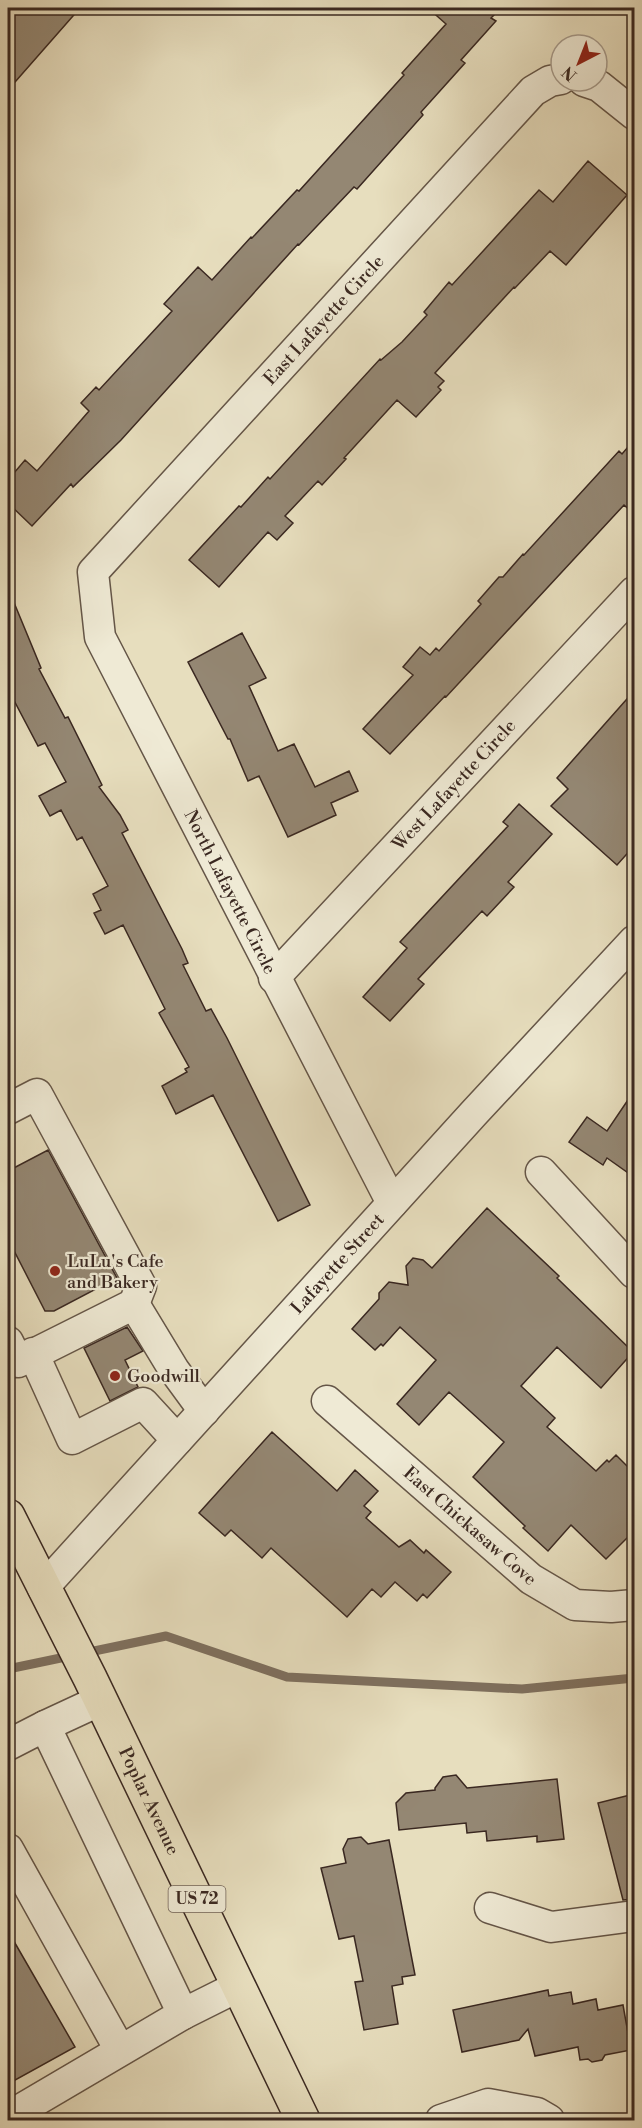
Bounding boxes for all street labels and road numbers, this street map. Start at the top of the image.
street label: East Lafayette Circle [258,250,389,390]
street label: West Lafayette Circle [387,714,521,856]
street label: North Lafayette Circle [179,806,281,978]
street label: Lafayette Street [286,1208,389,1319]
street label: East Chickasaw Cove [399,1461,542,1590]
street label: Poplar Avenue [113,1743,185,1859]
road number: US 72 [168,1886,226,1912]

